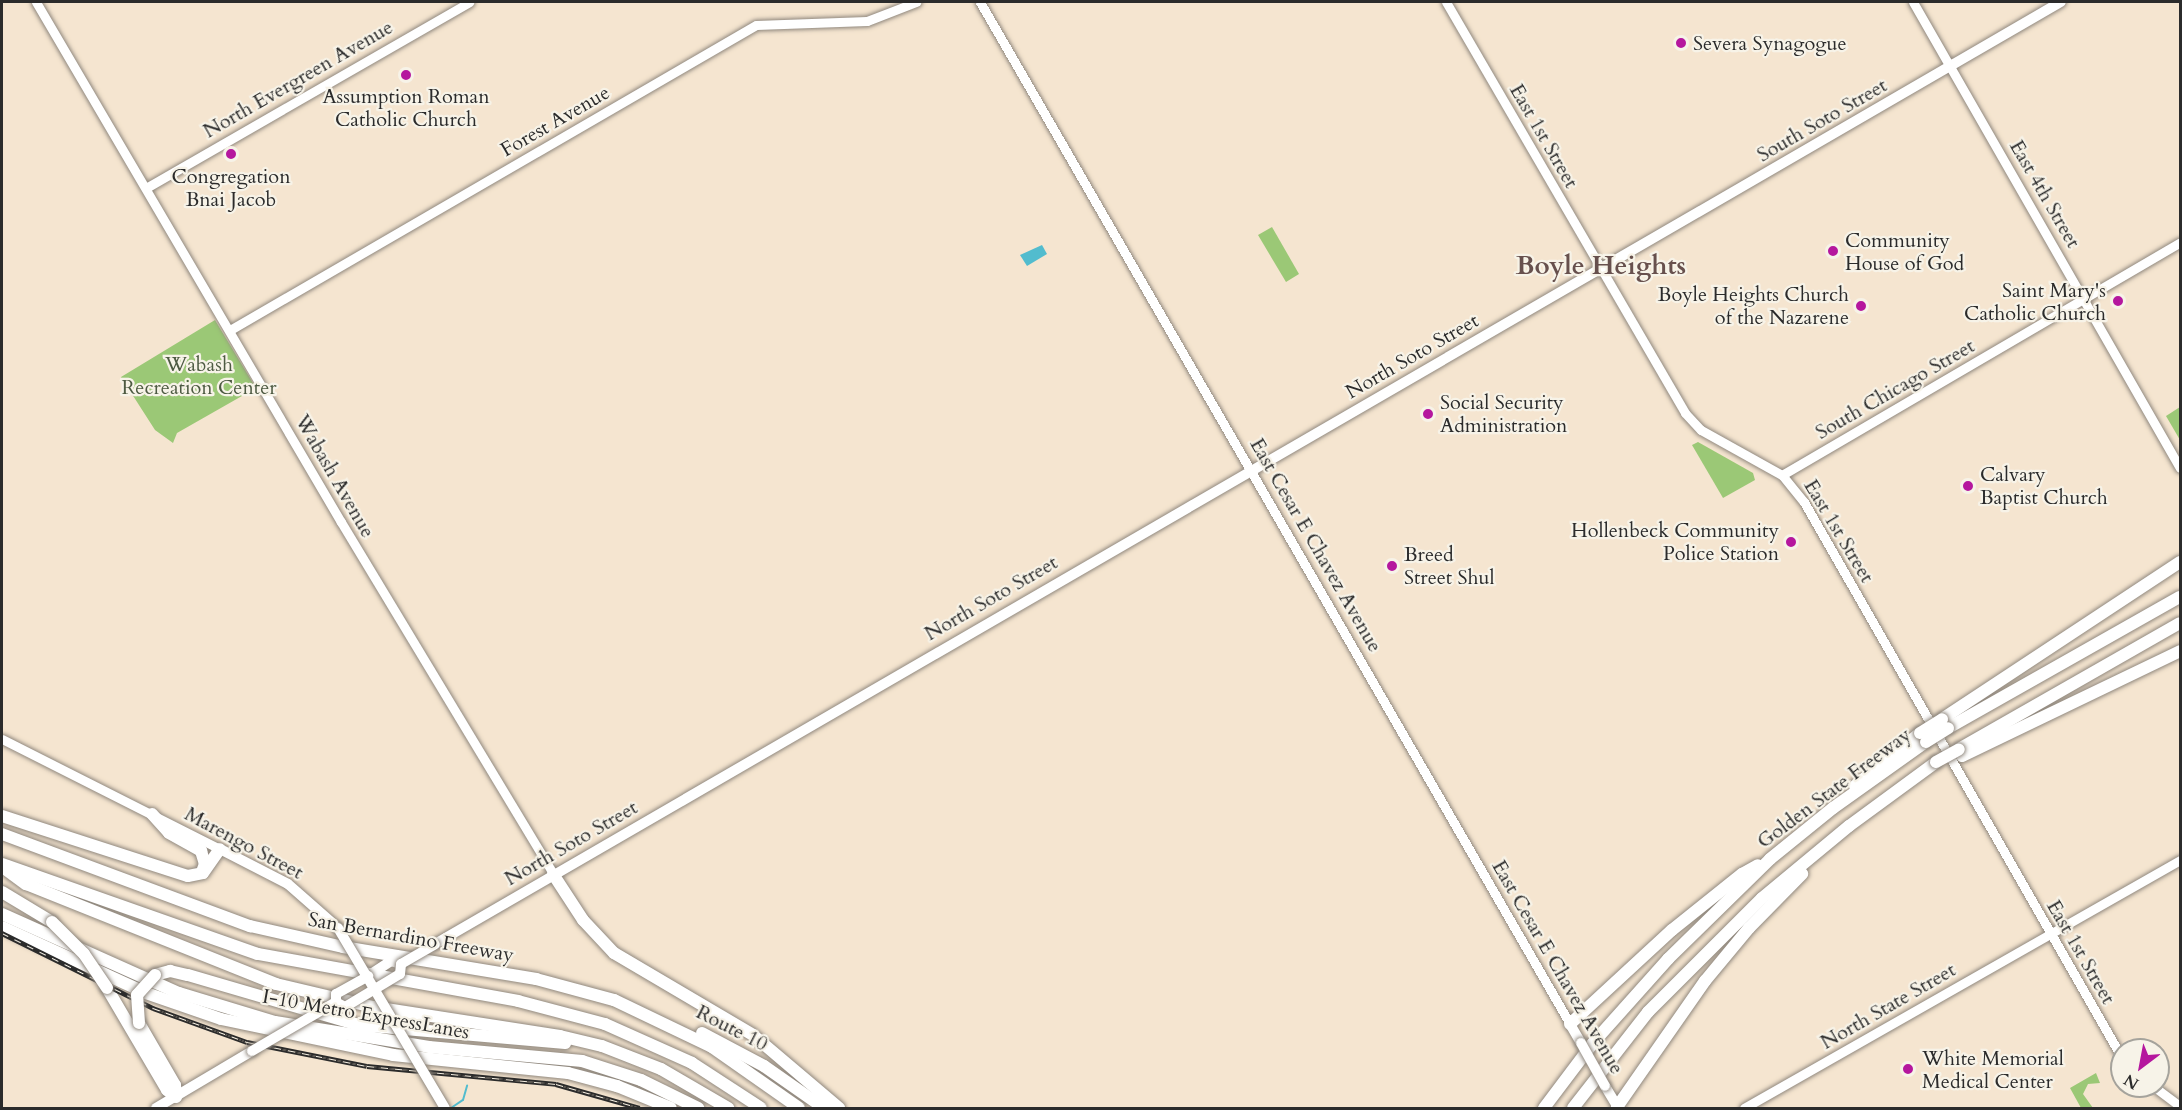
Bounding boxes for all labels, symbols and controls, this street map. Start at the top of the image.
street label: North Evergreen Avenue [199,15,397,143]
place label: Severa Synagogue [1693,31,1846,55]
marker: Severa Synagogue [1674,36,1688,50]
marker: Assumption Roman Catholic Church [399,68,413,82]
street label: South Soto Street [1753,73,1891,167]
street label: Forest Avenue [496,80,614,162]
street label: East 1st Street [1505,80,1583,192]
place label: Assumption Roman Catholic Church [322,84,490,131]
street label: East 4th Street [2005,136,2085,252]
marker: Congregation Bnai Jacob [224,147,238,161]
place label: Congregation Bnai Jacob [171,164,291,211]
place label: Community House of God [1845,228,1964,275]
marker: Community House of God [1826,244,1840,258]
district label: Boyle Heights [1516,250,1686,282]
place label: Saint Mary's Catholic Church [1964,278,2106,325]
place label: Boyle Heights Church of the Nazarene [1658,282,1849,329]
marker: Saint Mary's Catholic Church [2111,294,2125,308]
marker: Boyle Heights Church of the Nazarene [1854,299,1868,313]
street label: North Soto Street [1341,308,1483,404]
street label: South Chicago Street [1811,334,1979,444]
park label: Wabash Recreation Center [121,352,277,399]
place label: Social Security Administration [1440,390,1567,437]
marker: Social Security Administration [1421,407,1435,421]
street label: Wabash Avenue [290,410,380,542]
street label: East Cesar E Chavez Avenue [1245,434,1387,656]
place label: Calvary Baptist Church [1980,462,2108,509]
street label: East 1st Street [1799,475,1879,587]
marker: Calvary Baptist Church [1961,479,1975,493]
place label: Hollenbeck Community Police Station [1571,518,1779,565]
marker: Hollenbeck Community Police Station [1784,535,1798,549]
place label: Breed Street Shul [1404,542,1495,589]
street label: North Soto Street [920,550,1062,646]
marker: Breed Street Shul [1385,559,1399,573]
street label: Golden State Freeway [1752,722,1916,854]
street label: North Soto Street [500,795,642,891]
street label: Marengo Street [181,802,307,884]
street label: East Cesar E Chavez Avenue [1487,856,1629,1078]
street label: East 1st Street [2042,896,2120,1008]
street label: San Bernardino Freeway [306,907,516,967]
street label: North State Street [1816,958,1960,1054]
street label: I-10 Metro ExpressLanes [261,984,471,1044]
street label: Route 10 [692,1000,772,1056]
north arrow [2110,1038,2170,1098]
place label: White Memorial Medical Center [1922,1046,2064,1093]
marker: White Memorial Medical Center [1899,1060,1917,1078]
text: N [2120,1069,2143,1095]

